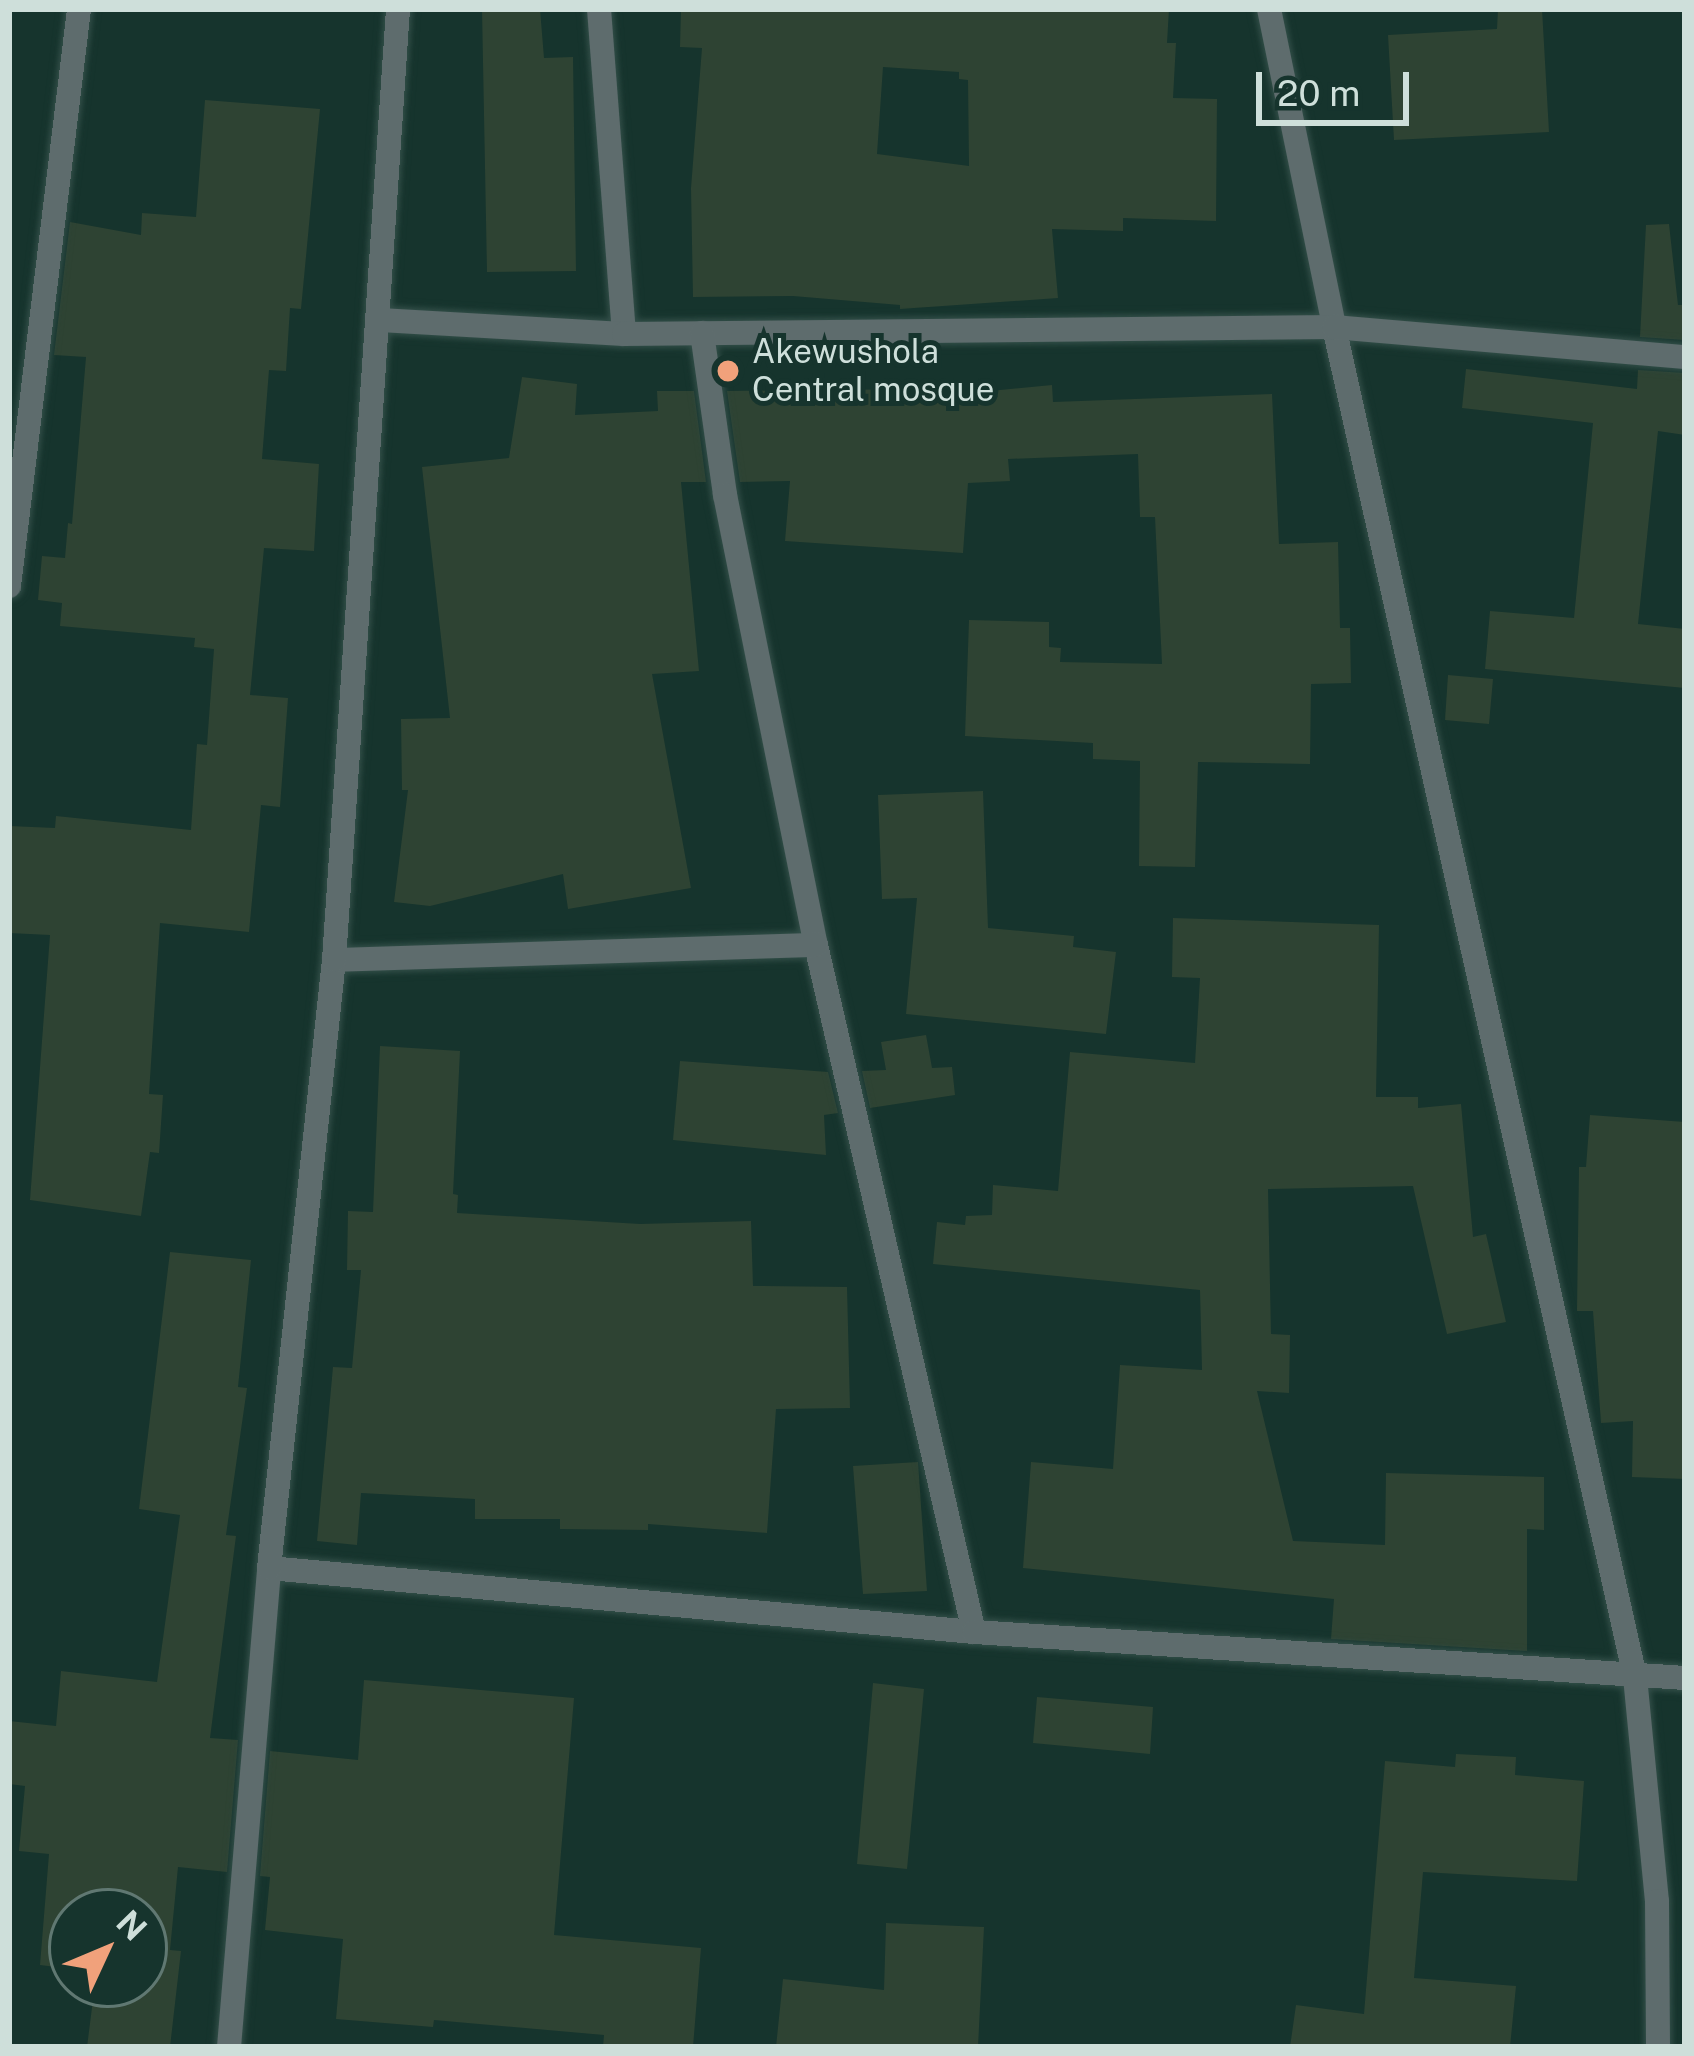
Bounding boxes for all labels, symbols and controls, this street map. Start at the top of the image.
scale bar [1262,48,1415,122]
text: 20 m [1277,72,1360,114]
place label: Akewushola Central mosque [752,332,994,410]
marker: Akewushola Central mosque [715,358,741,384]
north arrow [48,1888,168,2008]
text: N [109,1903,154,1948]

